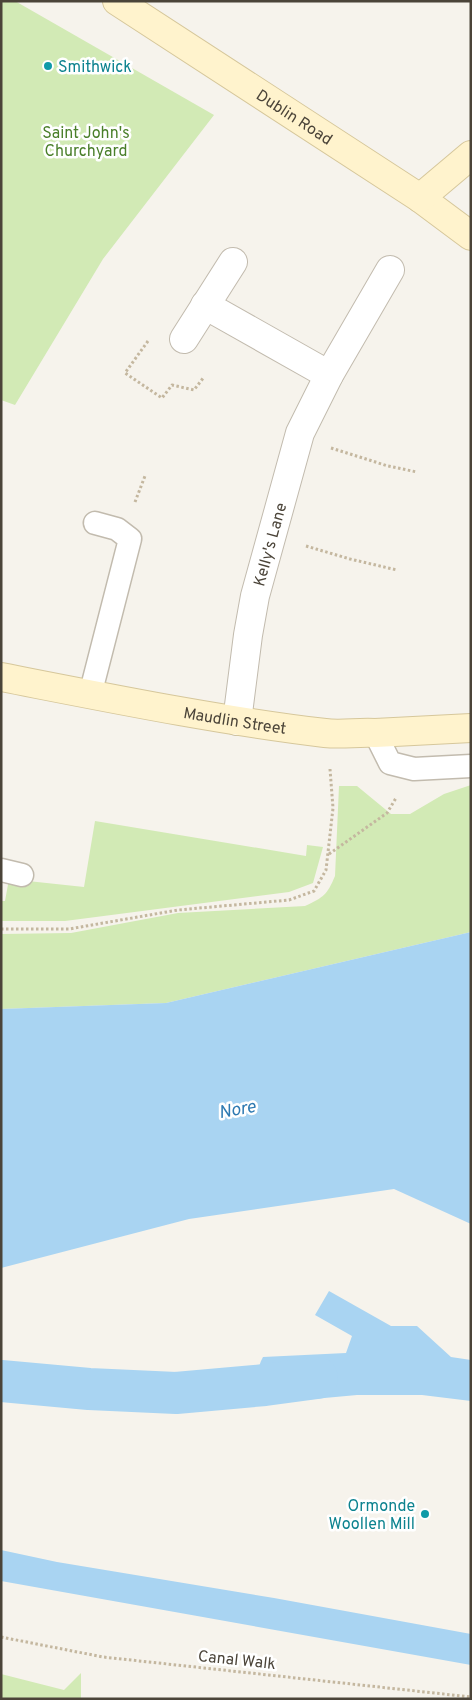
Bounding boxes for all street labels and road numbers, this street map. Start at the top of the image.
street label: Dublin Road [252,86,336,150]
street label: Kelly's Lane [250,501,292,589]
street label: Maudlin Street [182,704,288,740]
street label: Canal Walk [197,1647,277,1675]

